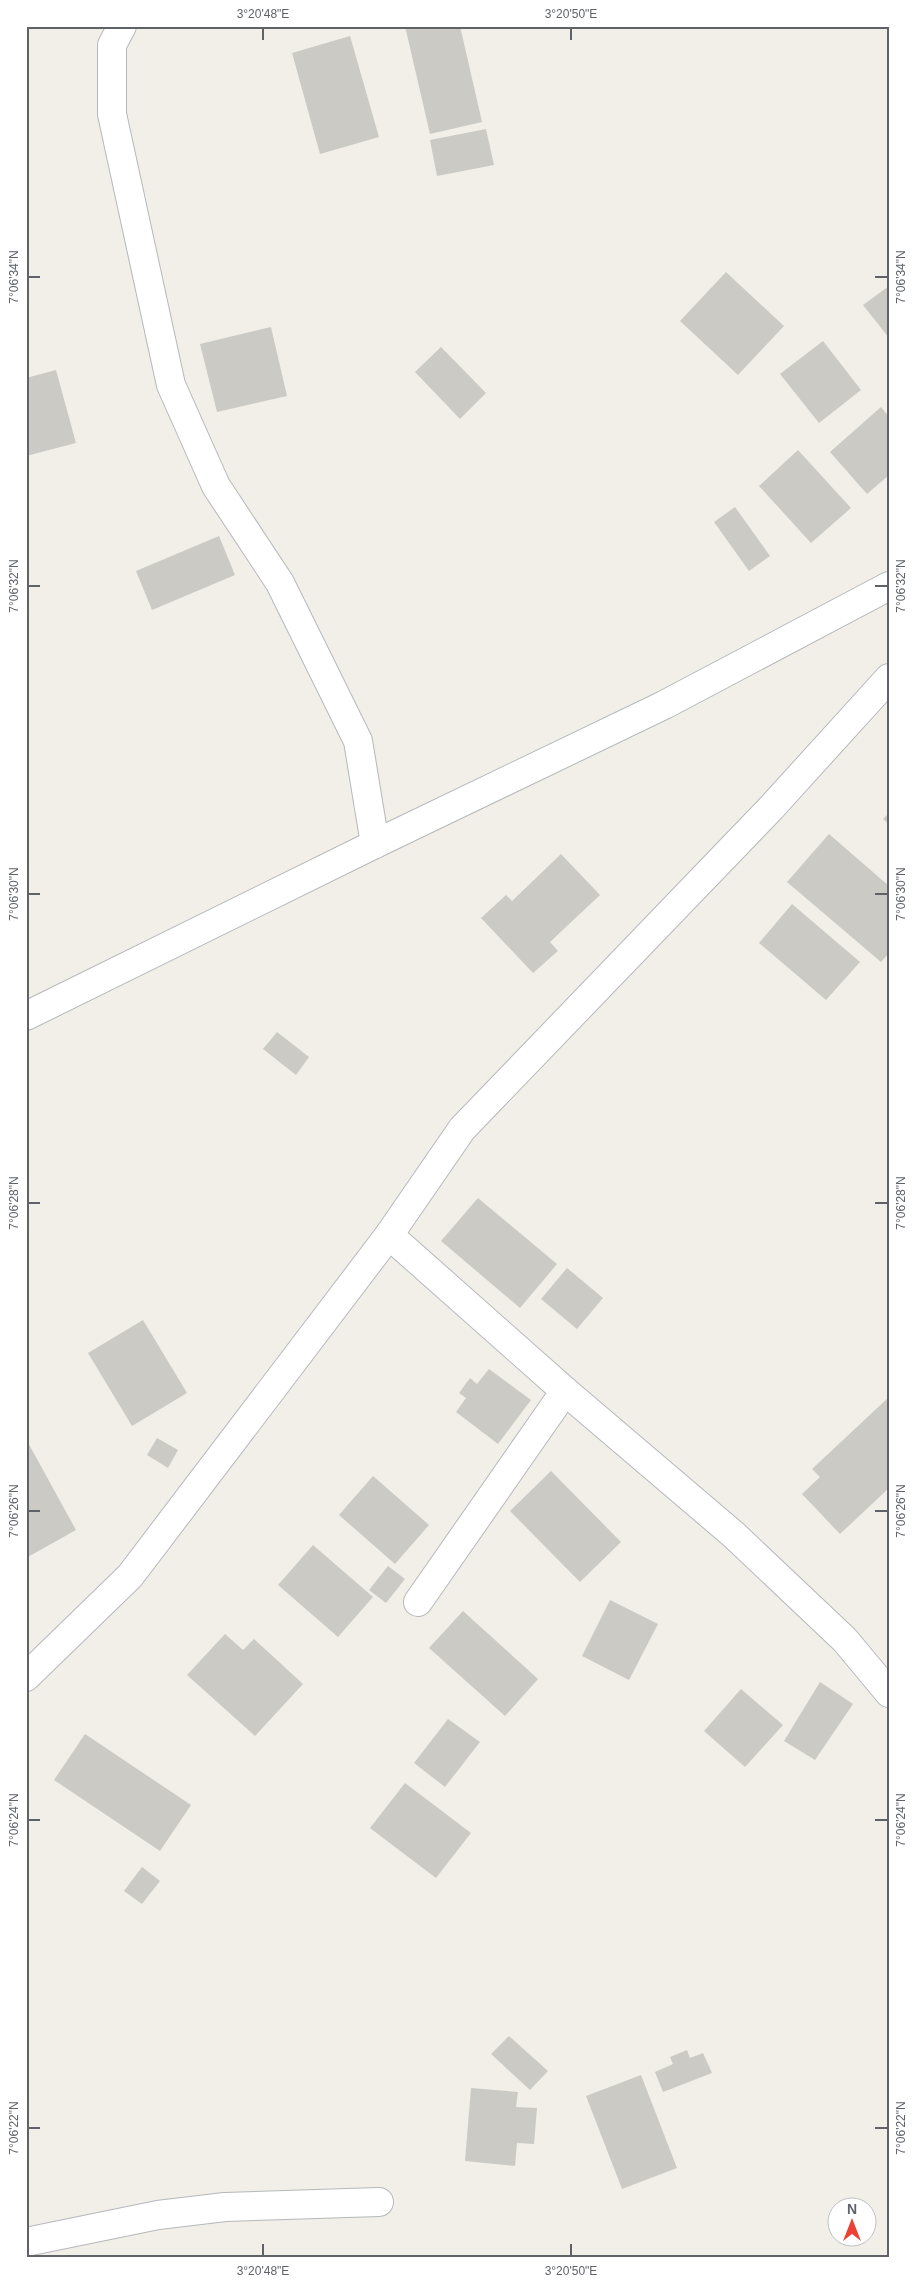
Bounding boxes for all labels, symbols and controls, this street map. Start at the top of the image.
text: 3°20'48"E [237,7,289,21]
text: 3°20'50"E [545,7,597,21]
text: 7°06'34"N [7,250,21,304]
text: 7°06'34"N [894,250,908,304]
text: 7°06'32"N [7,559,21,613]
text: 7°06'32"N [894,559,908,613]
text: 7°06'30"N [7,867,21,921]
text: 7°06'30"N [894,867,908,921]
text: 7°06'28"N [7,1176,21,1230]
text: 7°06'28"N [894,1176,908,1230]
text: 7°06'26"N [7,1484,21,1538]
text: 7°06'26"N [894,1484,908,1538]
text: 7°06'24"N [7,1793,21,1847]
text: 7°06'24"N [894,1793,908,1847]
text: 7°06'22"N [7,2101,21,2155]
text: 7°06'22"N [894,2101,908,2155]
north arrow [828,2196,878,2246]
text: N [847,2201,857,2217]
text: 3°20'48"E [237,2264,289,2278]
text: 3°20'50"E [545,2264,597,2278]

